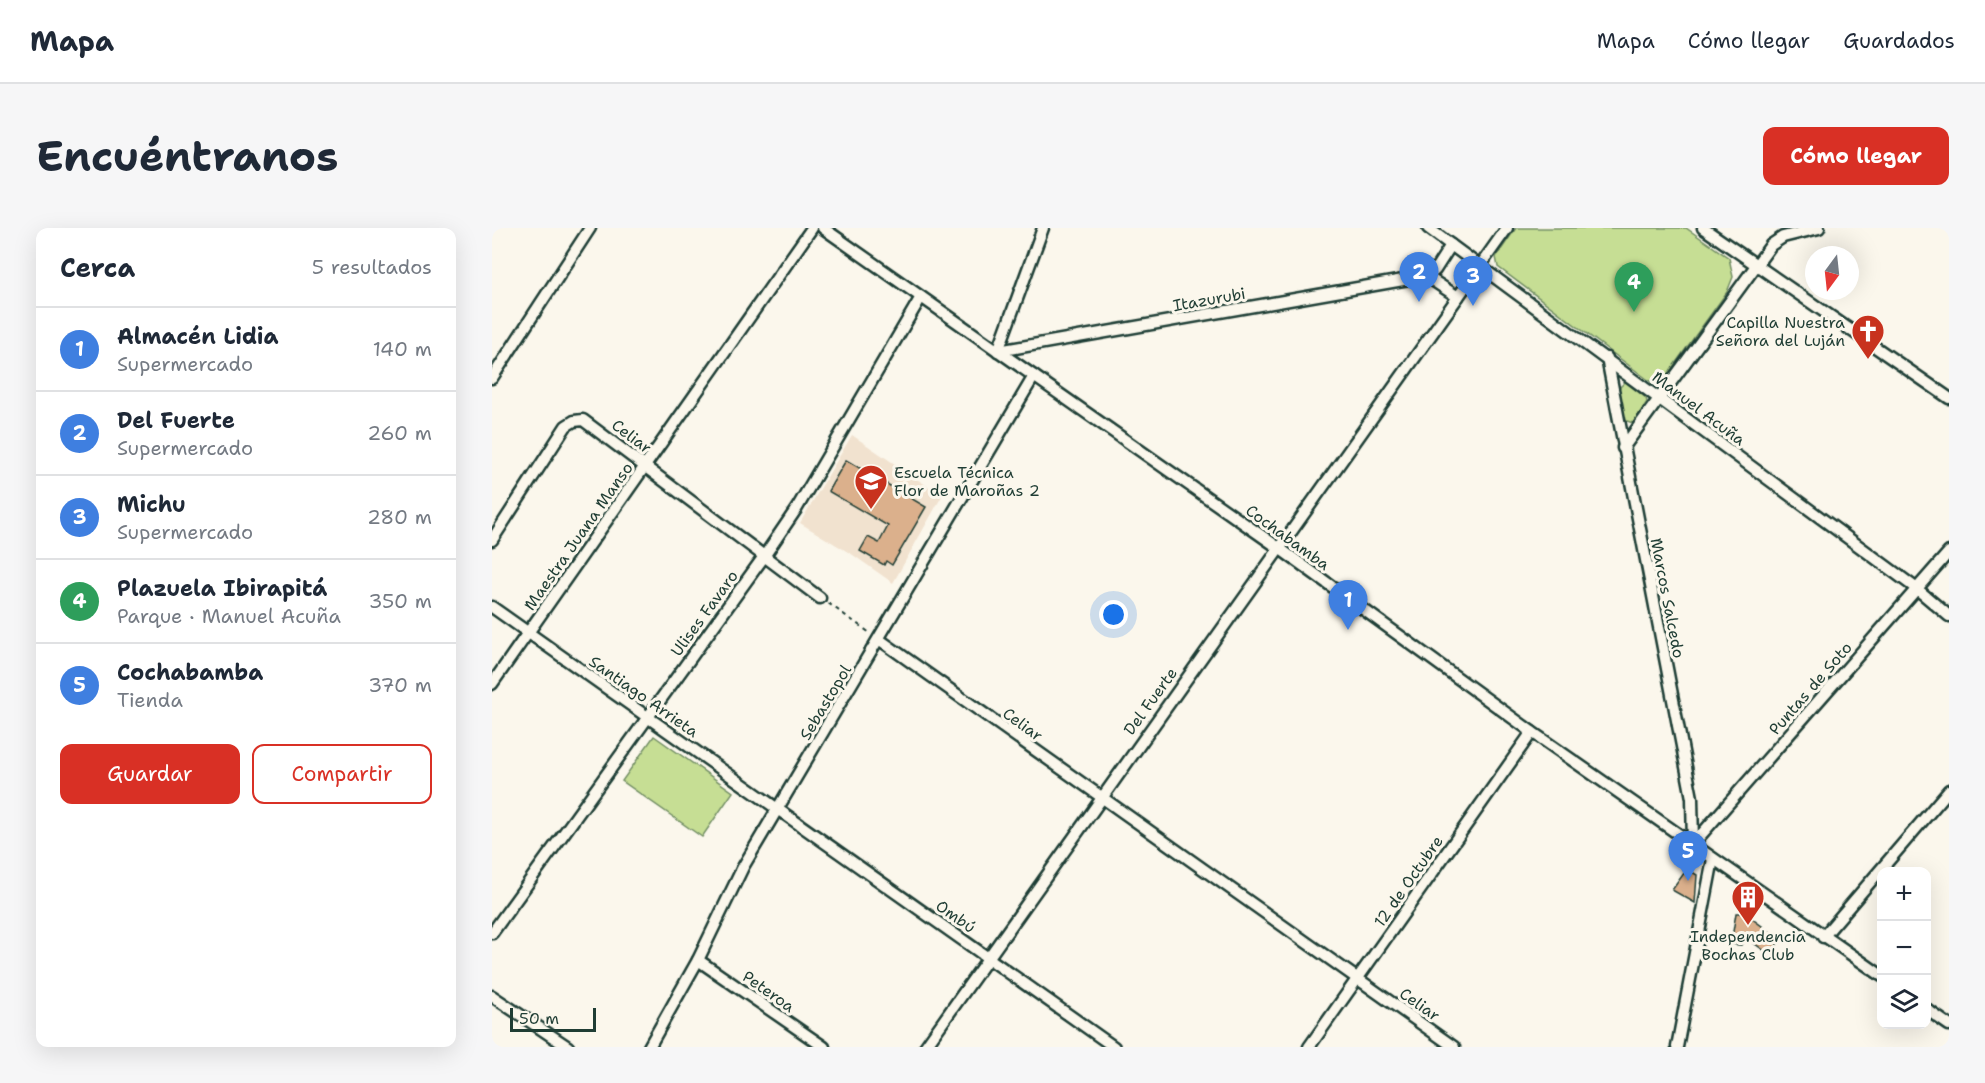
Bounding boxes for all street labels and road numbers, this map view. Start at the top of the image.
street label: Itazurubi [1171,283,1247,316]
street label: Manuel Acuña [1648,367,1750,450]
street label: Celiar [608,415,656,458]
street label: Maestra Juana Manso [519,458,638,615]
street label: Cochabamba [1242,500,1334,575]
street label: Marcos Salcedo [1646,536,1689,660]
street label: Ulises Favaro [666,566,743,660]
street label: Puntas de Soto [1764,637,1857,739]
street label: Santiago Arrieta [585,651,703,742]
street label: Sebastopol [795,661,856,744]
street label: Del Fuerte [1119,663,1182,739]
street label: Celiar [998,703,1047,746]
street label: 12 de Octubre [1369,831,1448,931]
street label: Ombú [932,895,980,938]
street label: Peteroa [738,966,799,1017]
street label: Celiar [1395,983,1444,1026]

